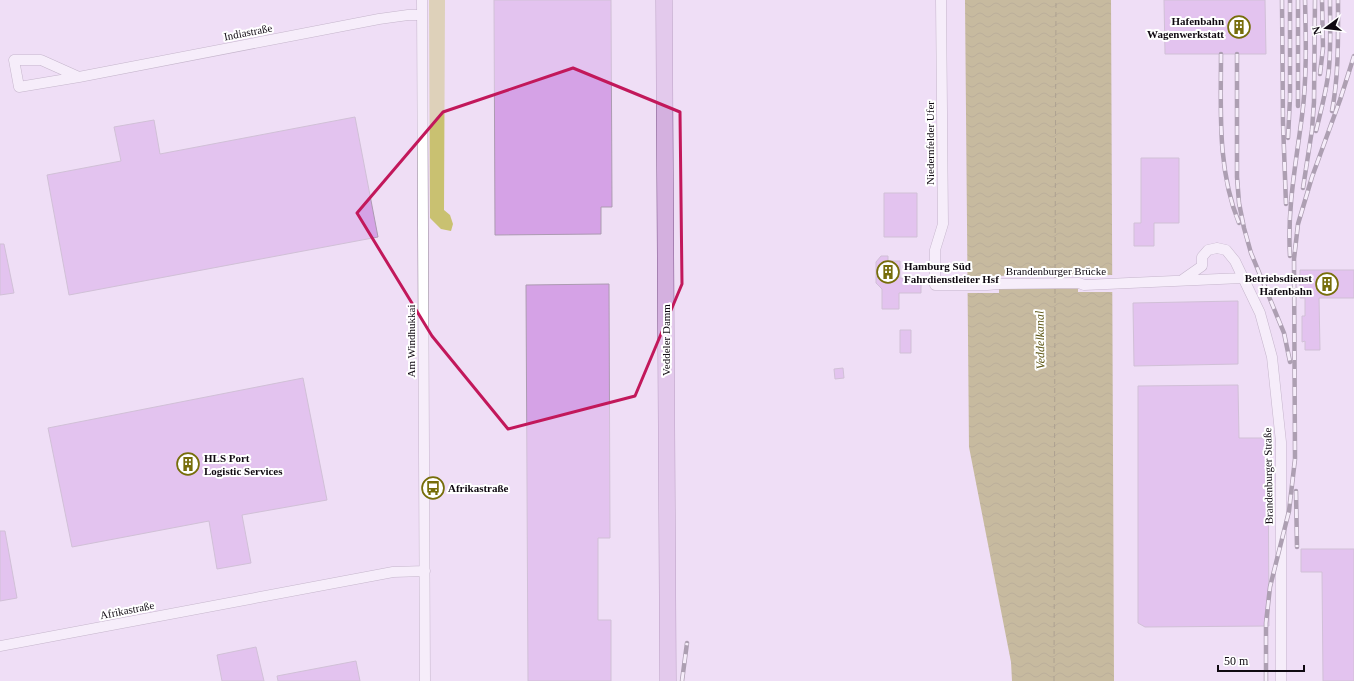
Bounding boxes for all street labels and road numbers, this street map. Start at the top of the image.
street label: Indiastraße [223,21,273,43]
street label: Niedernfelder Ufer [924,101,936,185]
street label: Brandenburger Brücke [1006,265,1106,277]
street label: Veddeler Damm [660,304,672,376]
street label: Am Windhukkai [405,305,417,378]
street label: Brandenburger Straße [1261,427,1275,524]
street label: Afrikastraße [99,599,155,621]

